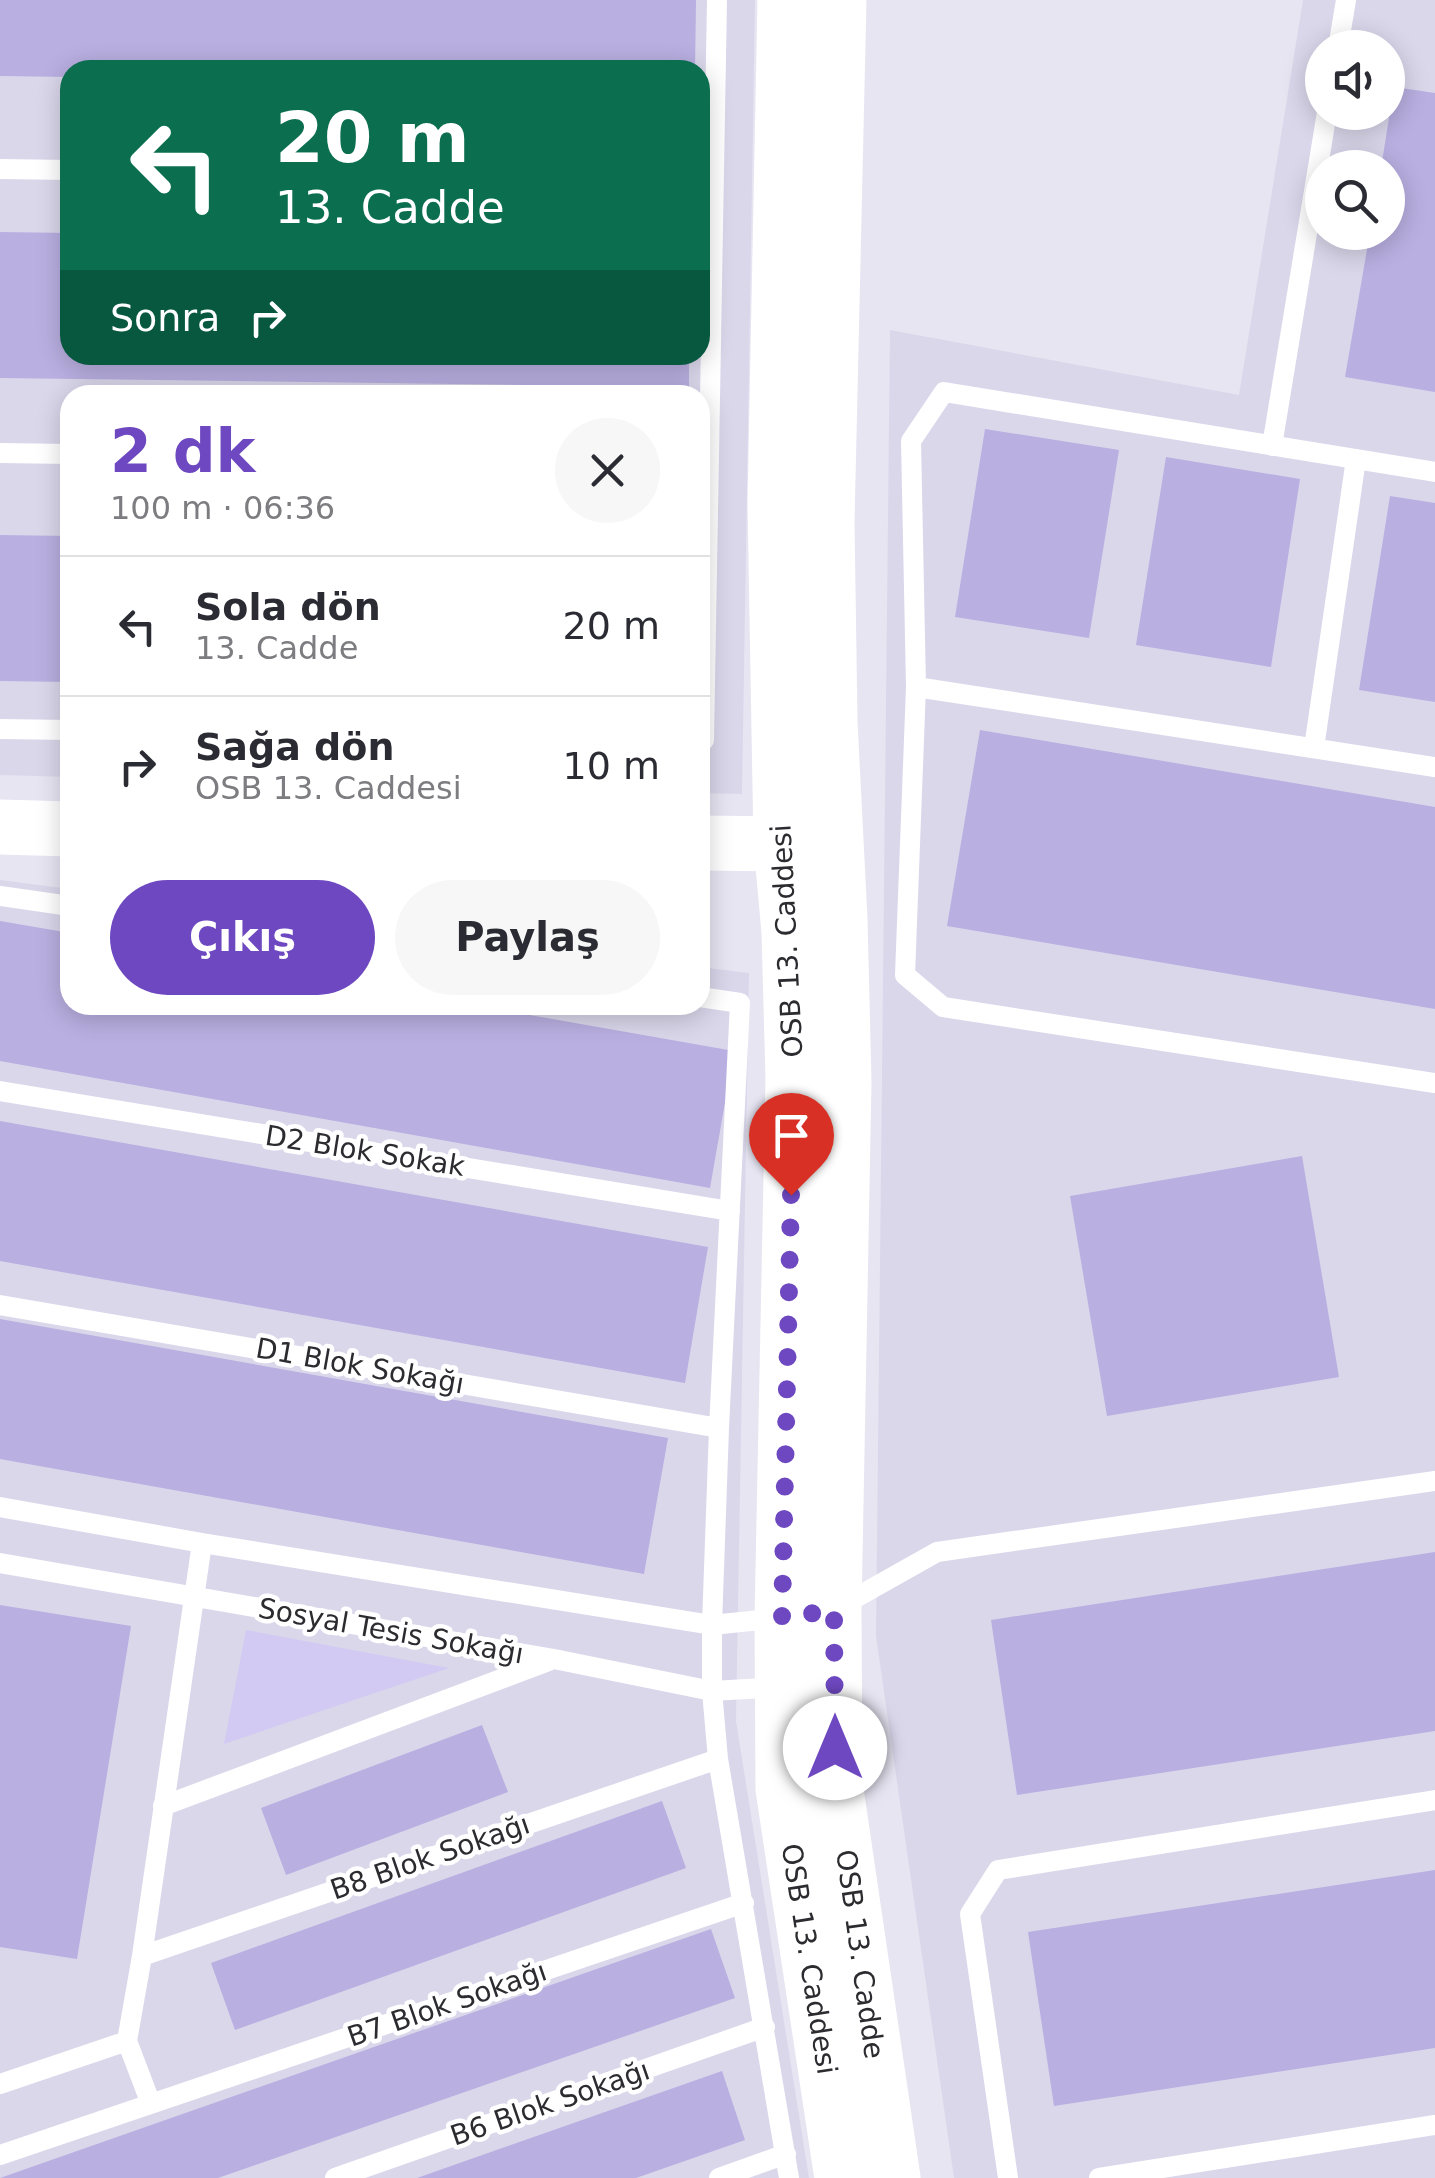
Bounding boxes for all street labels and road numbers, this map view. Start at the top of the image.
street label: OSB 13. Caddesi [764,824,810,1058]
street label: D2 Blok Sokak [263,1119,468,1183]
street label: D1 Blok Sokağı [253,1331,467,1401]
street label: Sosyal Tesis Sokağı [256,1591,526,1671]
street label: B8 Blok Sokağı [326,1807,534,1907]
street label: OSB 13. Caddesi [774,1841,844,2077]
street label: OSB 13. Cadde [829,1847,891,2061]
street label: B7 Blok Sokağı [343,1954,551,2054]
street label: B6 Blok Sokağı [446,2053,654,2153]

